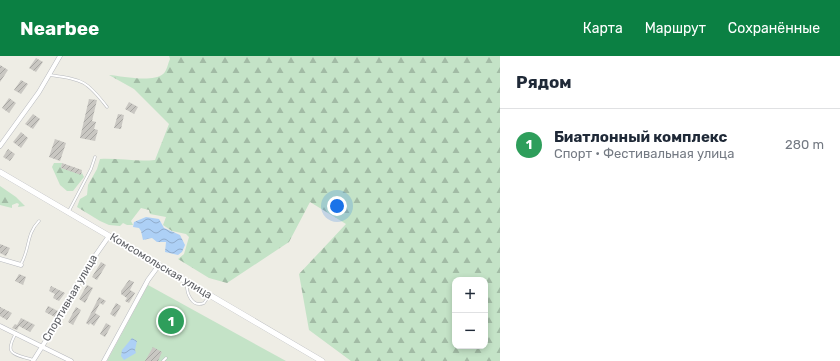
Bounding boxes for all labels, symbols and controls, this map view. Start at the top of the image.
text: Nearbee [20,17,99,40]
text: Карта [583,20,623,37]
text: Маршрут [645,20,706,37]
text: Сохранённые [728,20,820,37]
text: Рядом [516,72,572,92]
text: Биатлонный комплекс [554,128,727,146]
text: 1 [526,137,532,152]
text: 280 m [785,137,824,152]
text: Спорт · Фестивальная улица [554,146,734,161]
your location [327,196,347,216]
street label: Комсомольская улица [108,230,214,302]
street label: Спортивная улица [40,252,100,344]
map controls [452,277,488,349]
button: + [452,277,488,313]
pin: 1 [158,306,184,336]
button: − [452,313,488,349]

